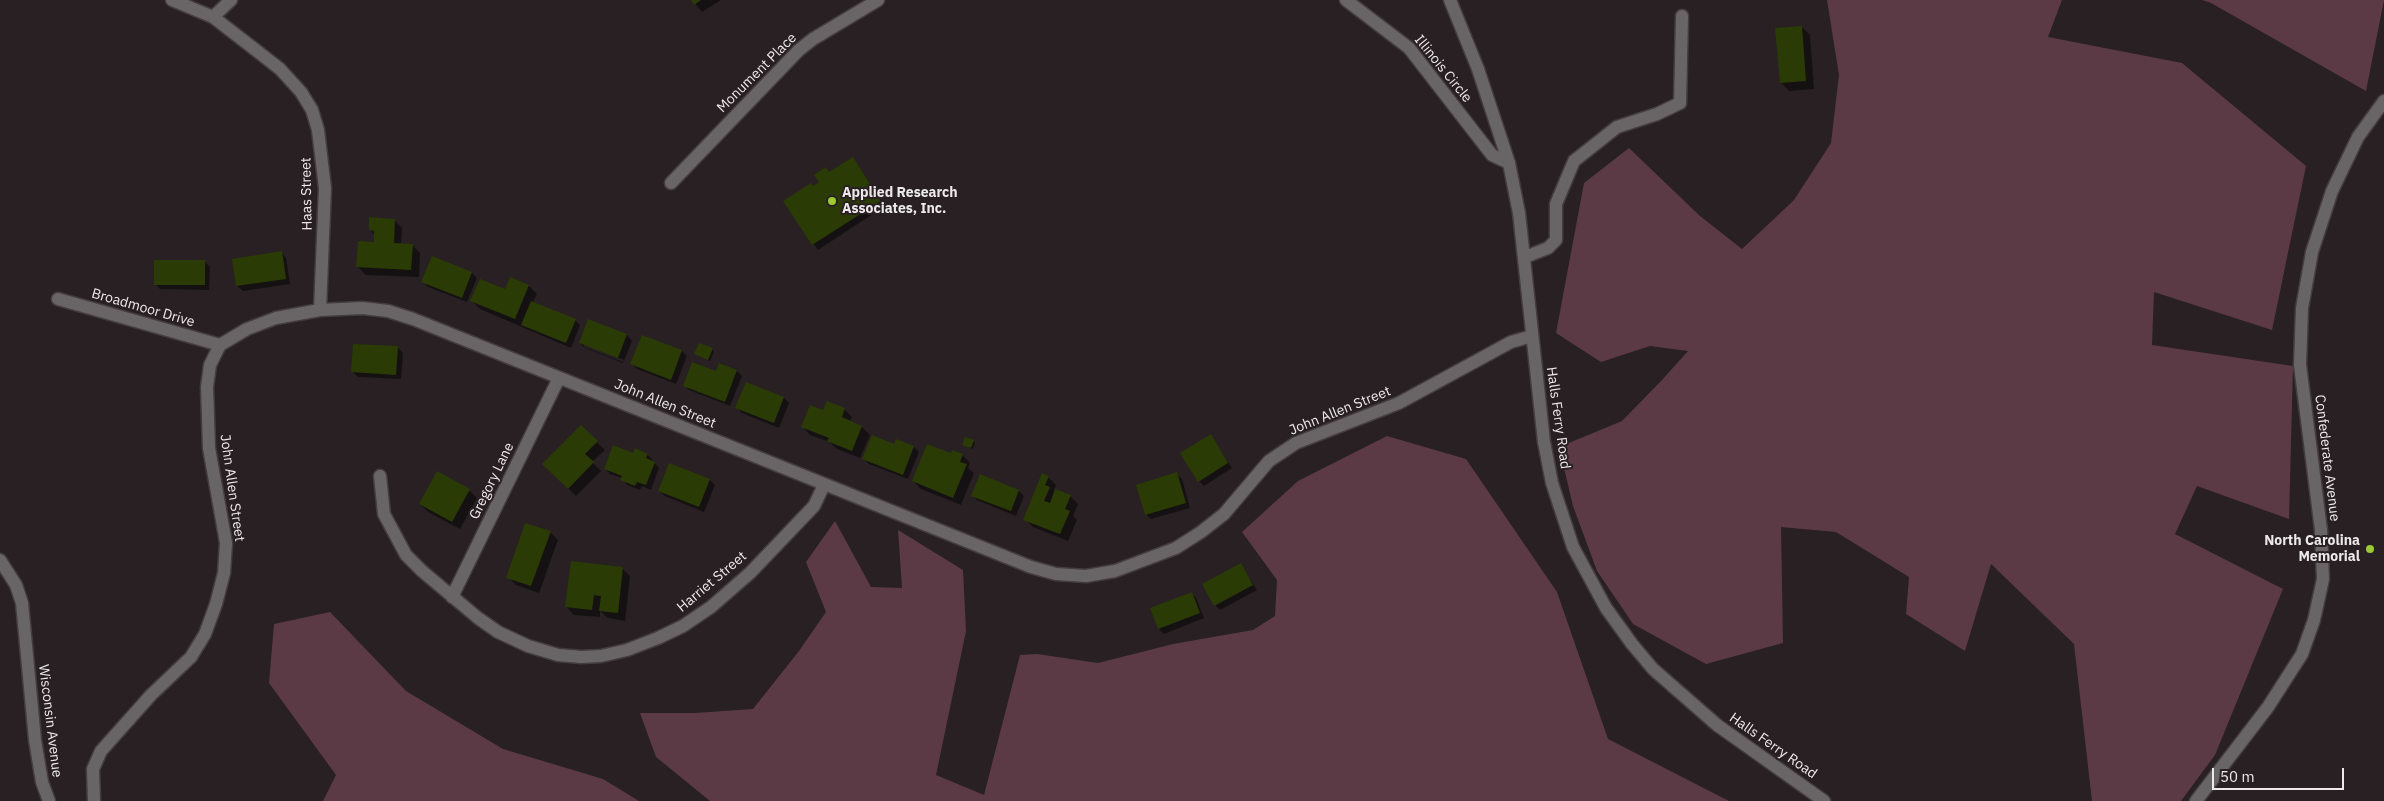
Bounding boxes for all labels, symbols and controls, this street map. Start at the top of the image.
street label: Monument Place [714,30,800,116]
street label: Illinois Circle [1411,32,1475,106]
street label: Haas Street [298,157,316,231]
place label: Applied Research Associates, Inc. [842,185,958,218]
marker: Applied Research Associates, Inc. [826,195,838,207]
street label: Broadmoor Drive [90,285,196,331]
street label: Halls Ferry Road [1543,366,1573,470]
street label: John Allen Street [612,376,718,432]
street label: John Allen Street [1287,383,1393,439]
street label: Confederate Avenue [2311,394,2343,522]
street label: John Allen Street [216,433,248,543]
street label: Gregory Lane [466,440,518,522]
place label: North Carolina Memorial [2264,533,2360,566]
marker: North Carolina Memorial [2364,543,2376,555]
street label: Harriet Street [674,548,750,616]
street label: Wisconsin Avenue [35,663,65,779]
street label: Halls Ferry Road [1726,710,1820,782]
scale bar [2214,758,2346,790]
text: 50 m [2220,767,2255,786]

